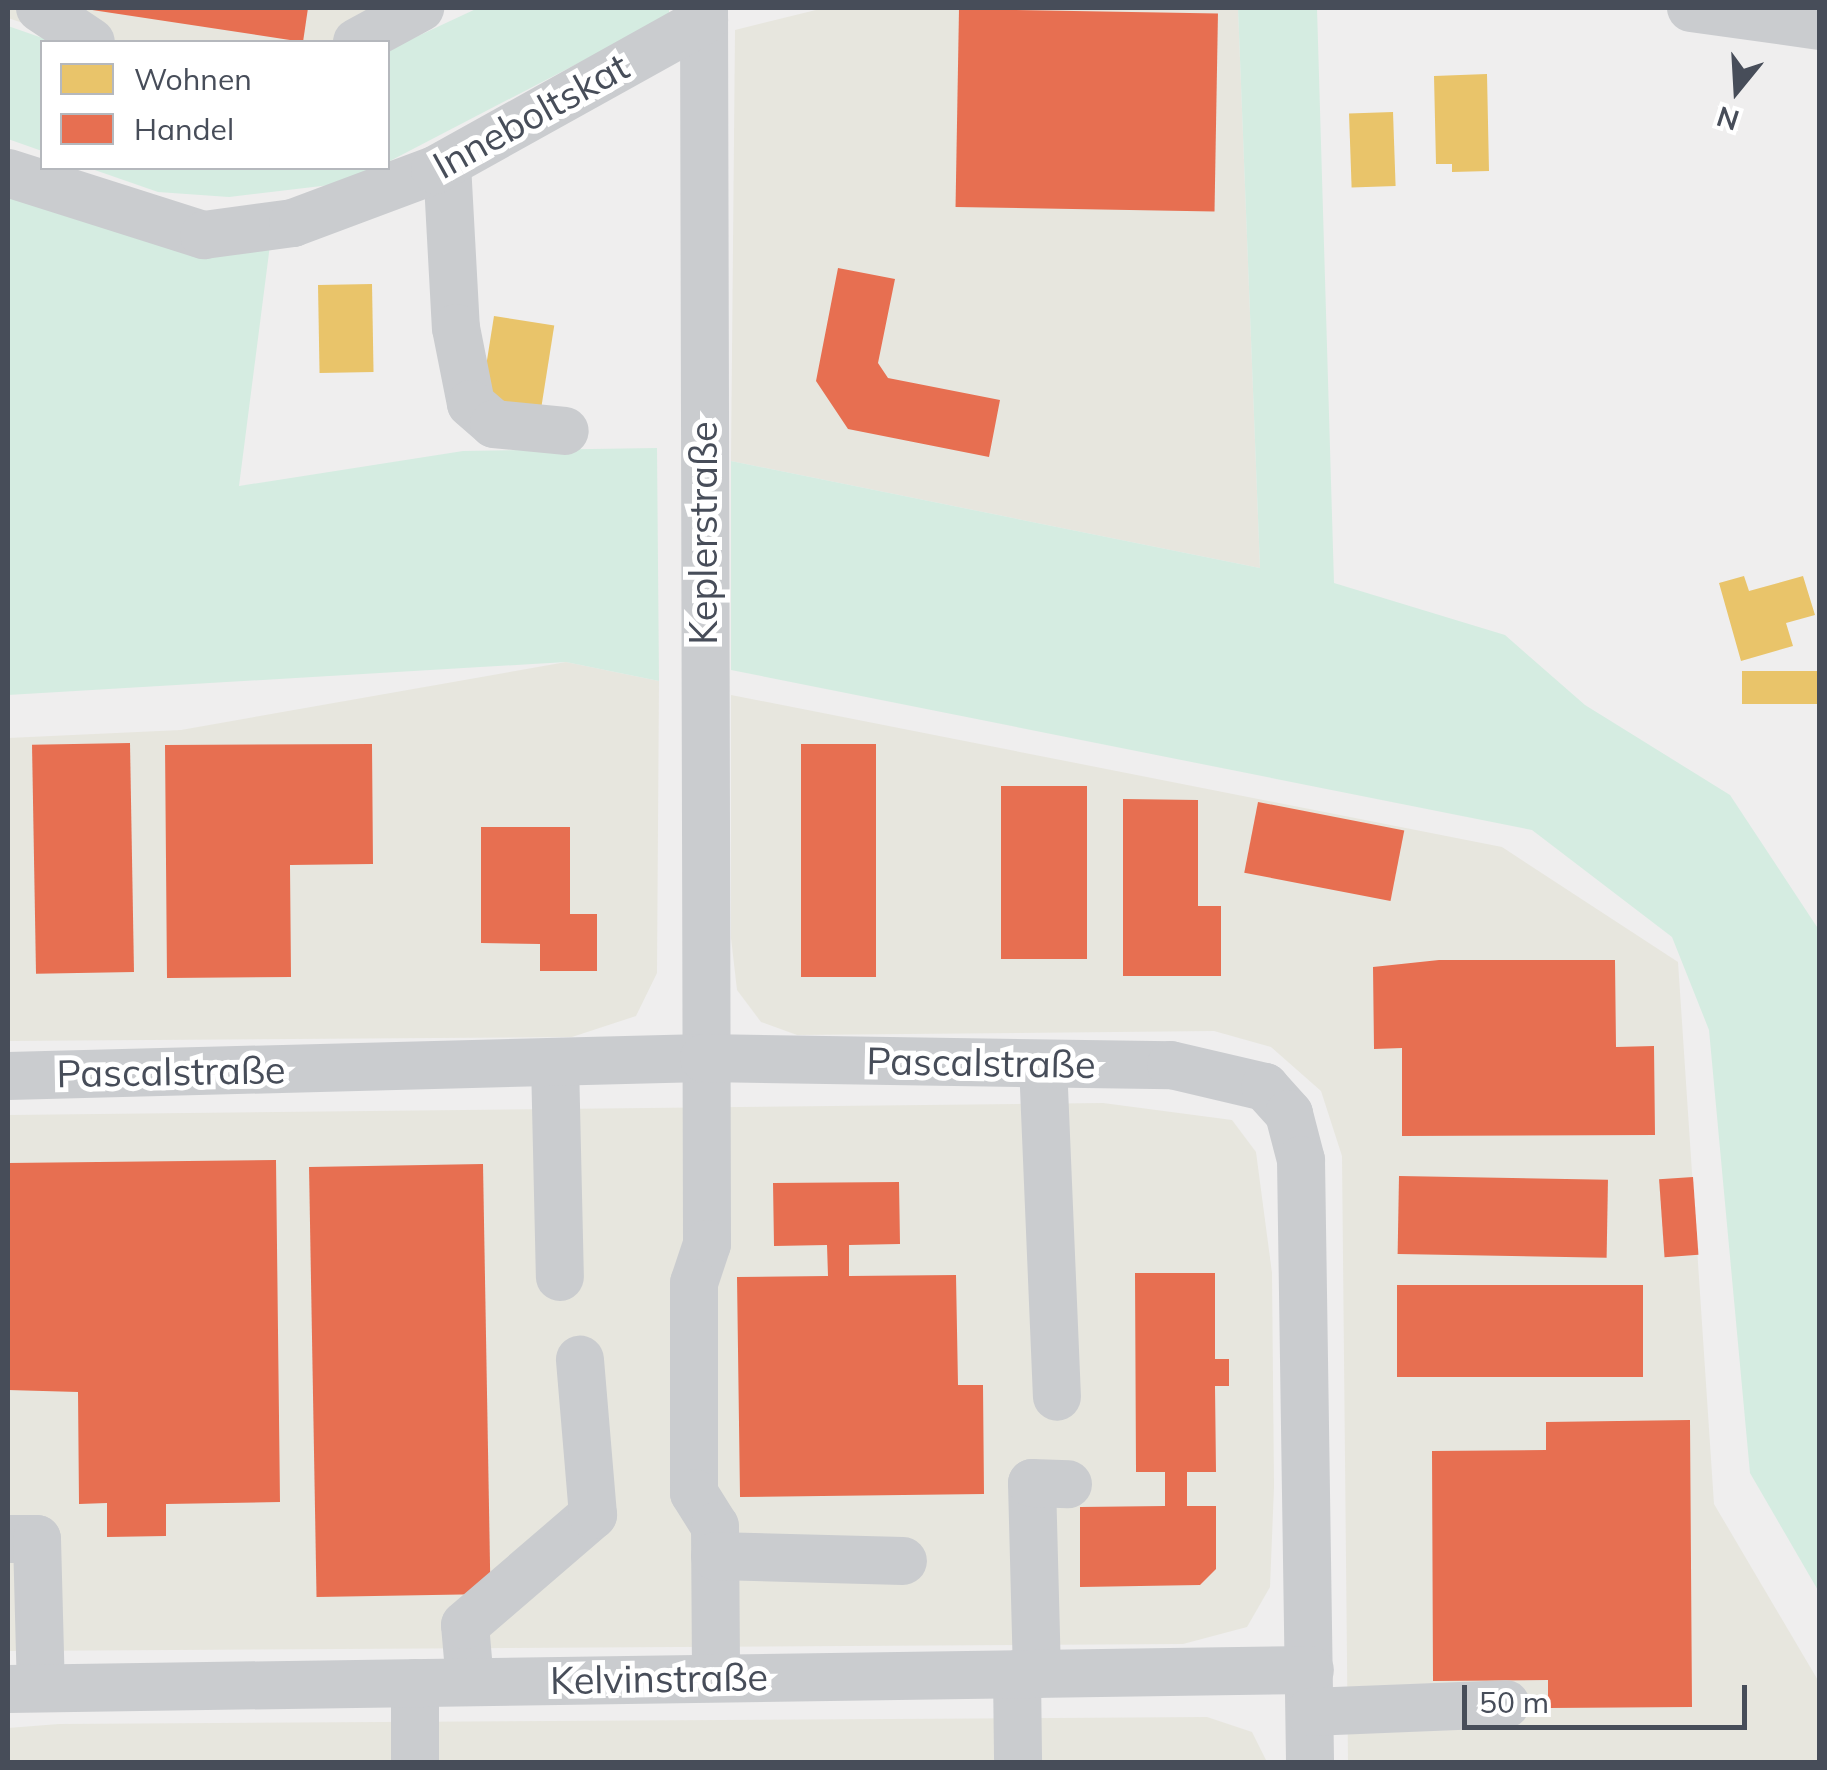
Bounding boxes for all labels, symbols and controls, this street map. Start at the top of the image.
legend [40,40,390,170]
north arrow [1687,40,1787,140]
street label: Inneboltskat [425,44,637,188]
text: Wohnen [134,60,252,98]
text: N [1712,99,1743,139]
text: Handel [134,110,234,148]
street label: Keplerstraße [681,421,727,645]
street label: Pascalstraße [866,1038,1096,1088]
street label: Pascalstraße [56,1047,286,1097]
street label: Kelvinstraße [550,1654,768,1704]
scale bar [1467,1665,1752,1727]
text: 50 m [1479,1683,1549,1721]

